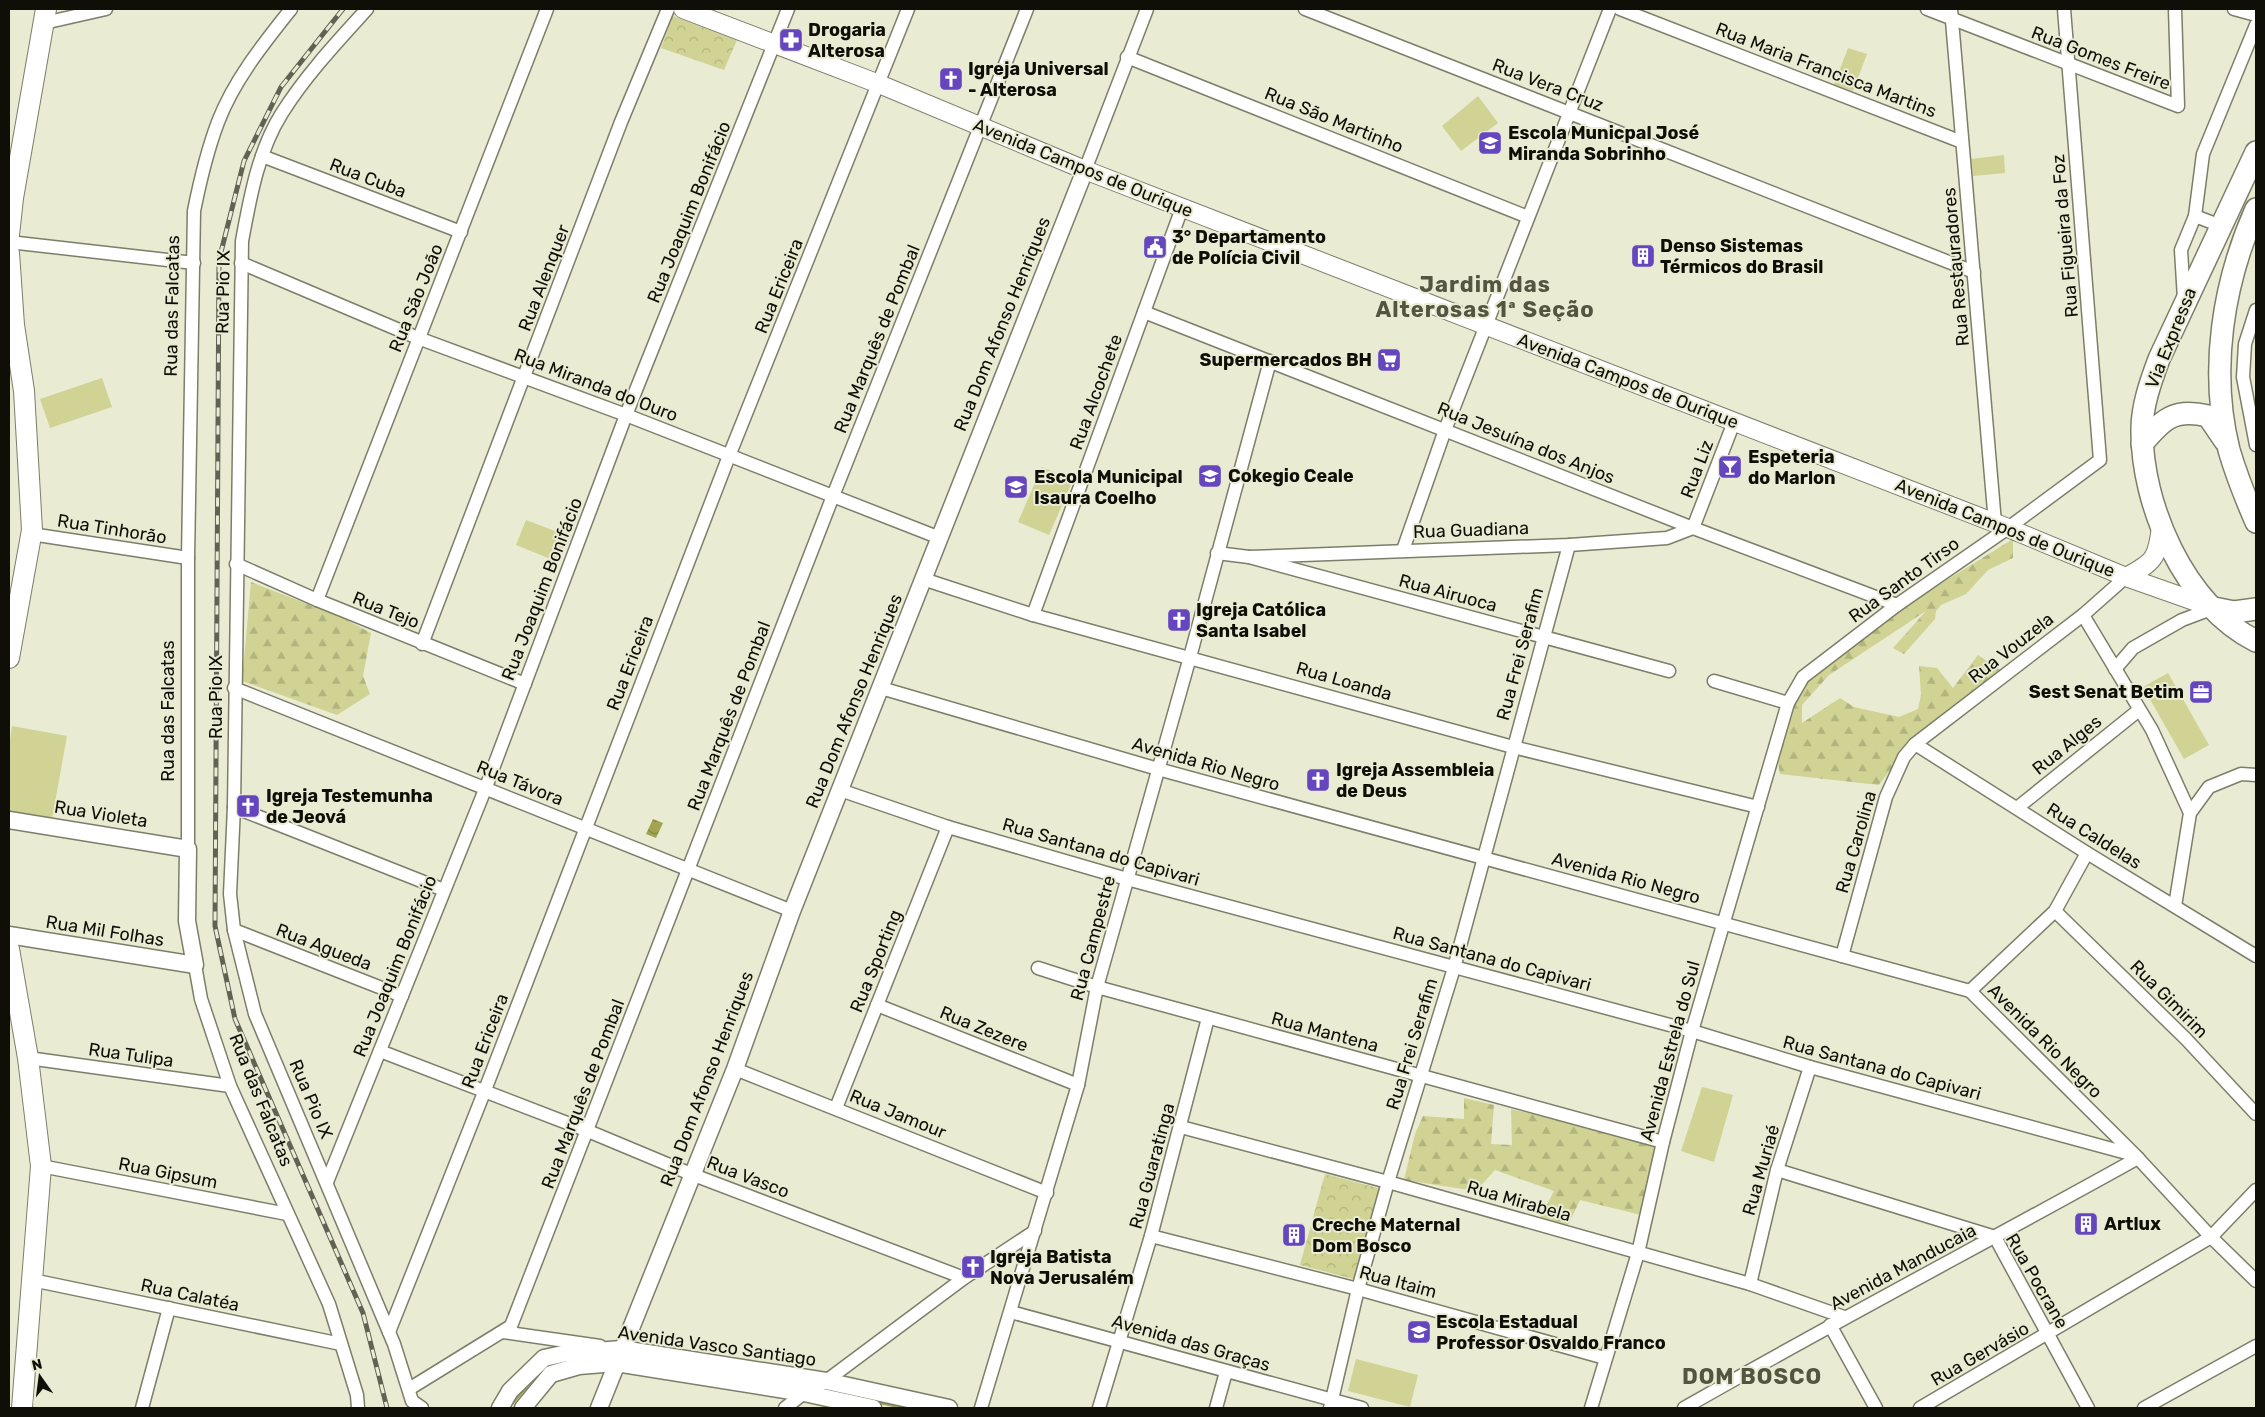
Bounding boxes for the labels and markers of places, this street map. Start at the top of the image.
place label: Drogaria Alterosa [808,19,886,62]
pharmacy icon: Drogaria Alterosa [778,27,804,53]
place label: Igreja Universal - Alterosa [968,58,1109,101]
church icon: Igreja Universal - Alterosa [938,66,964,92]
place label: Escola Municpal José Miranda Sobrinho [1508,122,1699,165]
school or university icon: Escola Municpal José Miranda Sobrinho [1477,130,1503,156]
place label: 3° Departamento de Polícia Civil [1172,226,1326,269]
public building icon: 3° Departamento de Polícia Civil [1142,234,1168,260]
place label: Denso Sistemas Térmicos do Brasil [1660,235,1823,278]
building icon: Denso Sistemas Térmicos do Brasil [1630,243,1656,269]
supermarket icon: Supermercados BH [1376,347,1402,373]
place label: Supermercados BH [1200,349,1372,371]
place label: Espeteria do Marlon [1748,446,1836,489]
bar icon: Espeteria do Marlon [1717,454,1743,480]
school or university icon: Cokegio Ceale [1197,463,1223,489]
place label: Cokegio Ceale [1228,465,1354,487]
place label: Escola Municipal Isaura Coelho [1034,466,1183,509]
school or university icon: Escola Municipal Isaura Coelho [1003,474,1029,500]
place label: Igreja Católica Santa Isabel [1196,599,1326,642]
church icon: Igreja Católica Santa Isabel [1166,607,1192,633]
office icon: Sest Senat Betim [2188,679,2214,705]
place label: Sest Senat Betim [2029,681,2184,703]
place label: Igreja Assembleia de Deus [1336,759,1494,802]
church icon: Igreja Assembleia de Deus [1305,767,1331,793]
place label: Igreja Testemunha de Jeová [266,785,433,828]
church icon: Igreja Testemunha de Jeová [235,793,261,819]
building icon: Artlux [2073,1211,2099,1237]
place label: Artlux [2104,1213,2161,1235]
place label: Creche Maternal Dom Bosco [1312,1214,1460,1257]
building icon: Creche Maternal Dom Bosco [1281,1222,1307,1248]
place label: Igreja Batista Nova Jerusalém [990,1246,1134,1289]
church icon: Igreja Batista Nova Jerusalém [960,1254,986,1280]
place label: Escola Estadual Professor Osvaldo Franco [1436,1311,1666,1354]
school or university icon: Escola Estadual Professor Osvaldo Franco [1406,1319,1432,1345]

